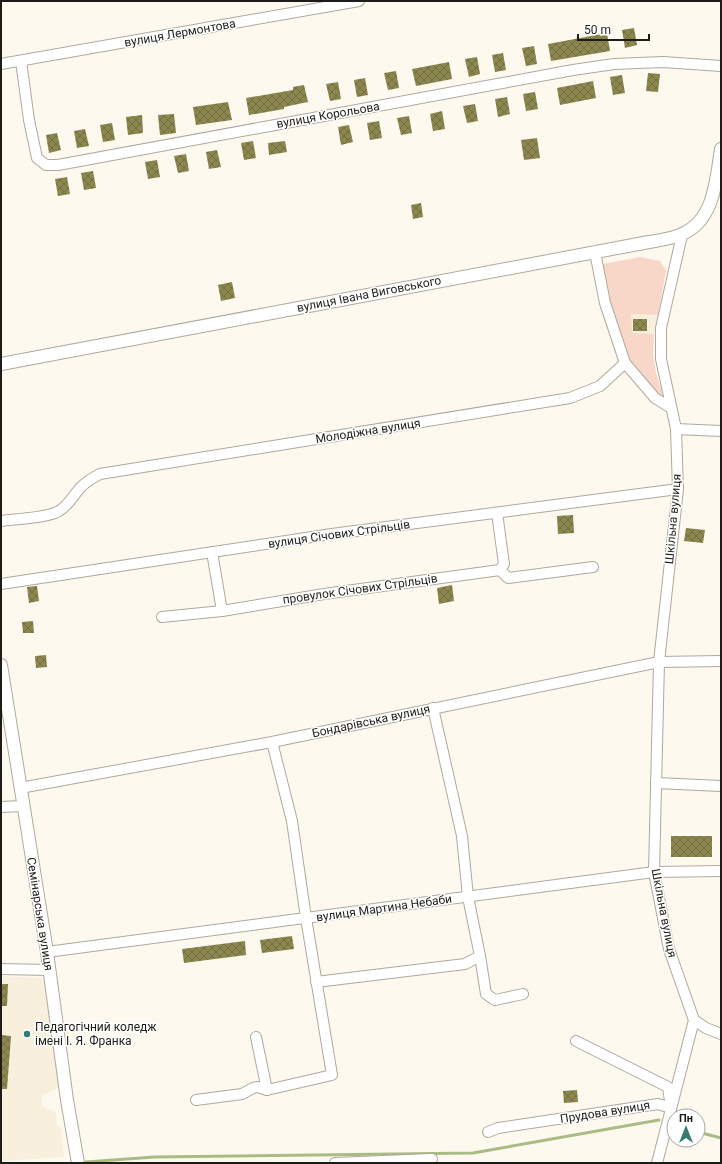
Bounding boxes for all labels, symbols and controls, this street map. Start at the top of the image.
street label: вулиця Лермонтова [123,16,237,50]
scale bar [578,16,649,42]
text: 50 m [584,23,611,37]
street label: вулиця Корольова [275,99,381,131]
street label: вулиця Івана Виговського [296,273,443,315]
street label: Молодіжна вулиця [314,416,422,446]
street label: Шкільна вулиця [662,473,684,565]
street label: вулиця Січових Стрільців [267,517,411,551]
street label: провулок Січових Стрільців [282,571,439,607]
street label: Бондарівська вулиця [311,702,431,740]
street label: Семінарська вулиця [24,856,56,972]
street label: Шкільна вулиця [648,867,680,959]
street label: вулиця Мартина Небаби [315,892,453,924]
place label: Педагогічний коледж імені І. Я. Франка [35,1020,157,1048]
marker: Педагогічний коледж імені І. Я. Франка [22,1029,32,1039]
street label: Прудова вулиця [559,1098,651,1126]
north arrow [666,1108,706,1148]
text: Пн [679,1112,693,1125]

